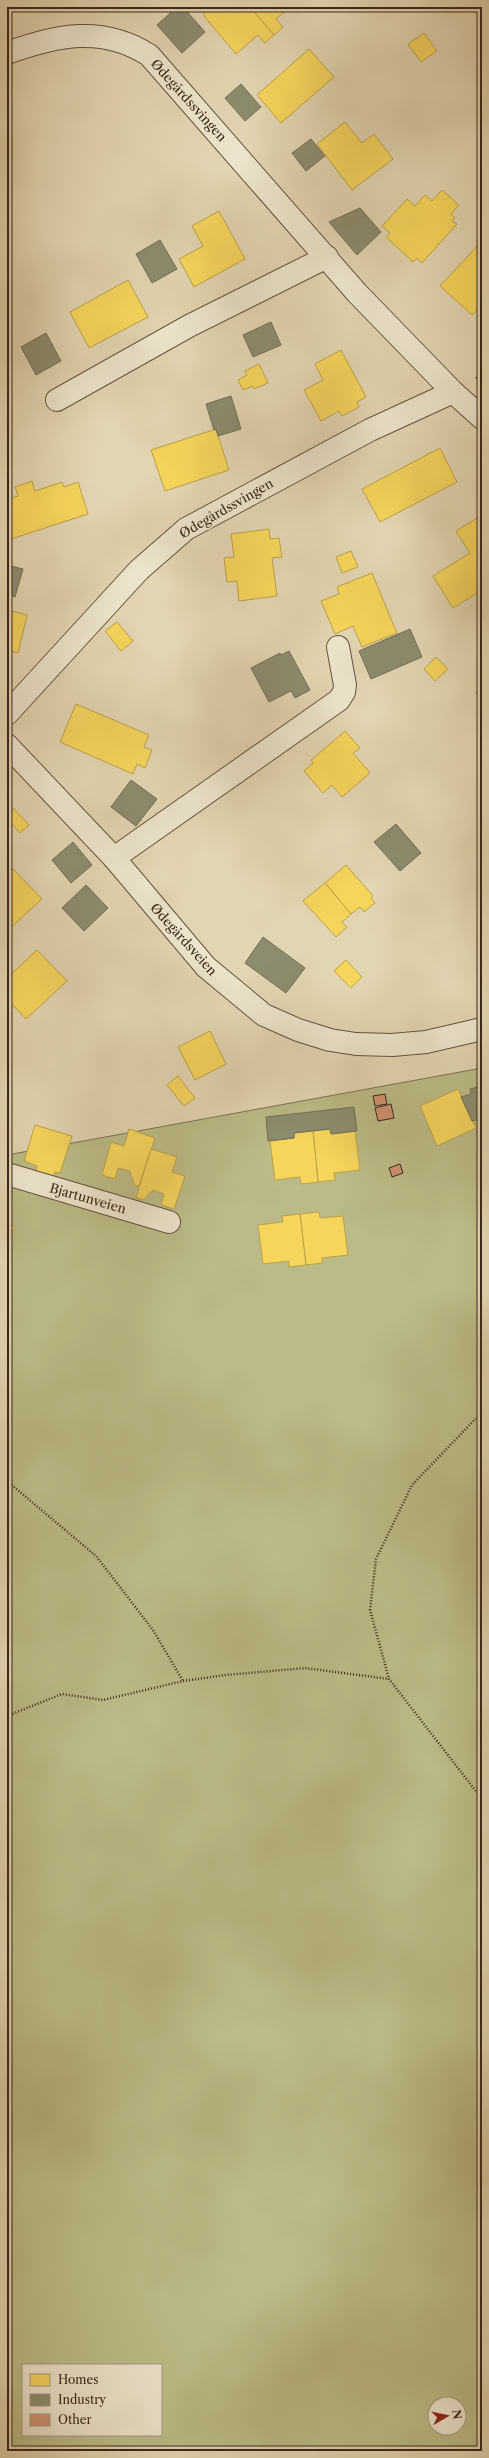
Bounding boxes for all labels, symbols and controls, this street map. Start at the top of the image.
street label: Ødegårdssvingen [148,55,230,145]
street label: Ødegårdssvingen [176,475,276,541]
street label: Ødegårdsveien [147,900,221,978]
street label: Bjartunveien [48,1179,128,1217]
legend [22,2364,162,2436]
text: Homes [58,2372,98,2387]
text: Industry [58,2392,106,2407]
north arrow [427,2396,467,2436]
text: N [449,2409,465,2421]
text: Other [58,2412,92,2427]

